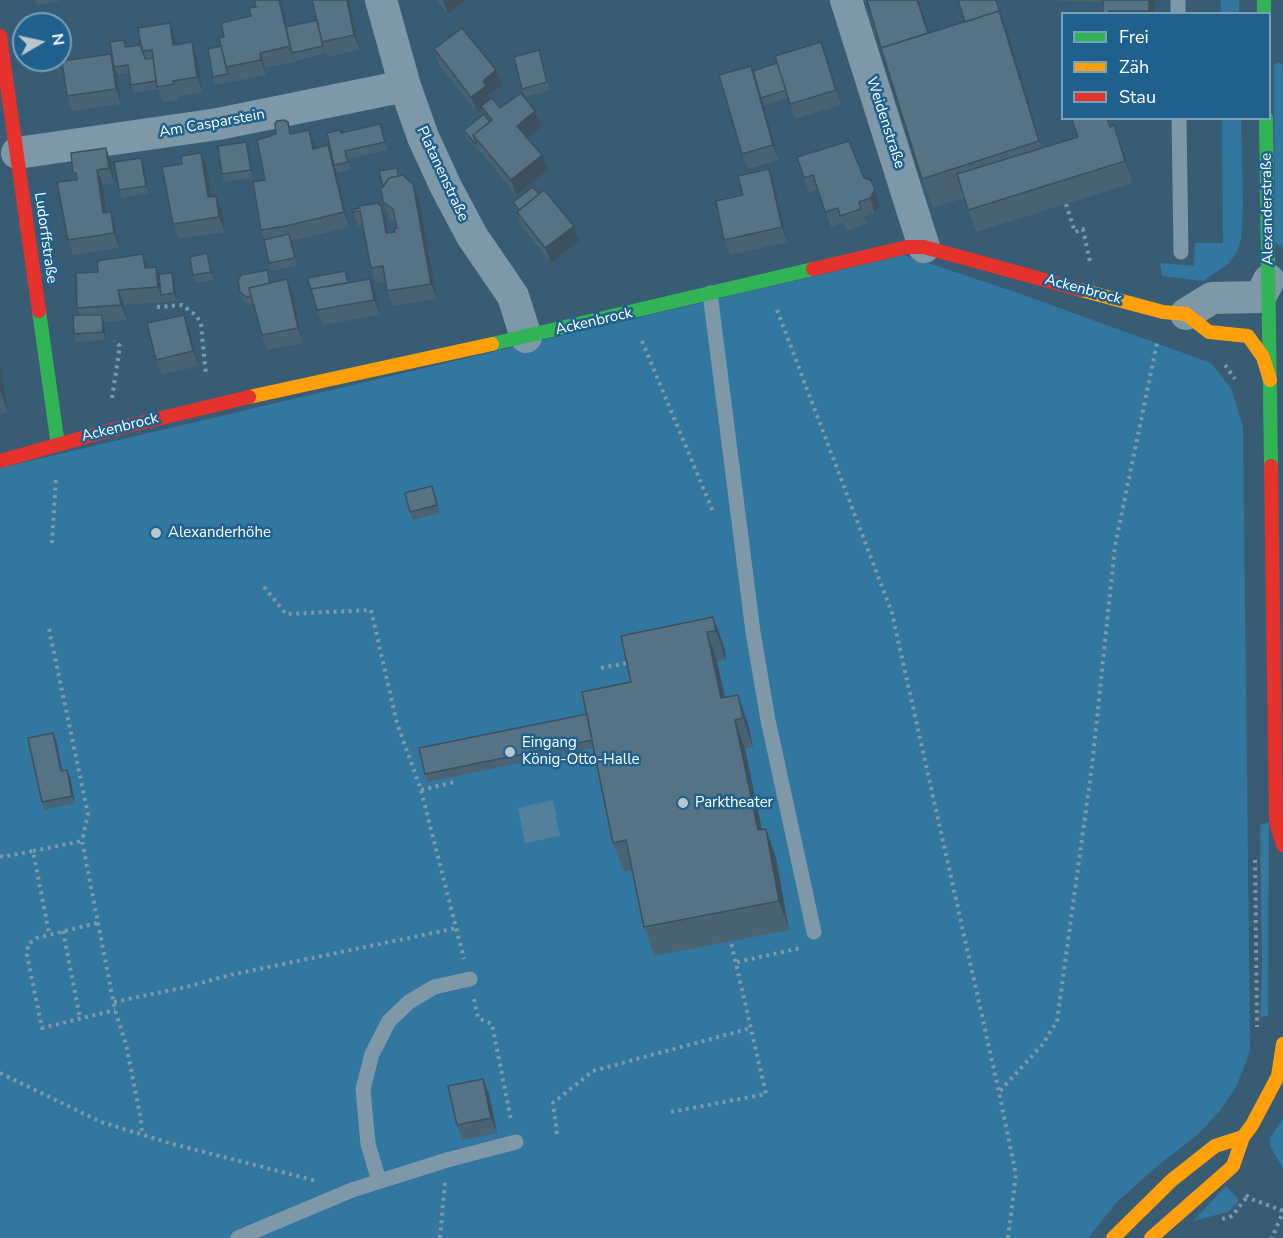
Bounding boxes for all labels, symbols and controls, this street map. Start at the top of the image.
north arrow [12,12,72,72]
legend [1061,12,1271,120]
text: Frei [1119,25,1149,49]
text: N [46,32,70,47]
text: Zäh [1119,55,1149,79]
street label: Weidenstraße [862,75,908,171]
text: Stau [1119,85,1156,109]
street label: Am Casparstein [158,106,266,142]
street label: Platanenstraße [412,124,472,224]
street label: Alexanderstraße [1258,153,1278,265]
street label: Ludorffstraße [30,191,60,285]
street label: Ackenbrock [1043,271,1123,309]
street label: Ackenbrock [554,304,634,340]
street label: Ackenbrock [80,410,160,446]
place label: Alexanderhöhe [168,524,271,542]
marker: Alexanderhöhe [149,526,163,540]
place label: Eingang König-Otto-Halle [522,734,640,769]
marker: Eingang König-Otto-Halle [503,745,517,759]
place label: Parktheater [695,794,773,812]
marker: Parktheater [676,796,690,810]

